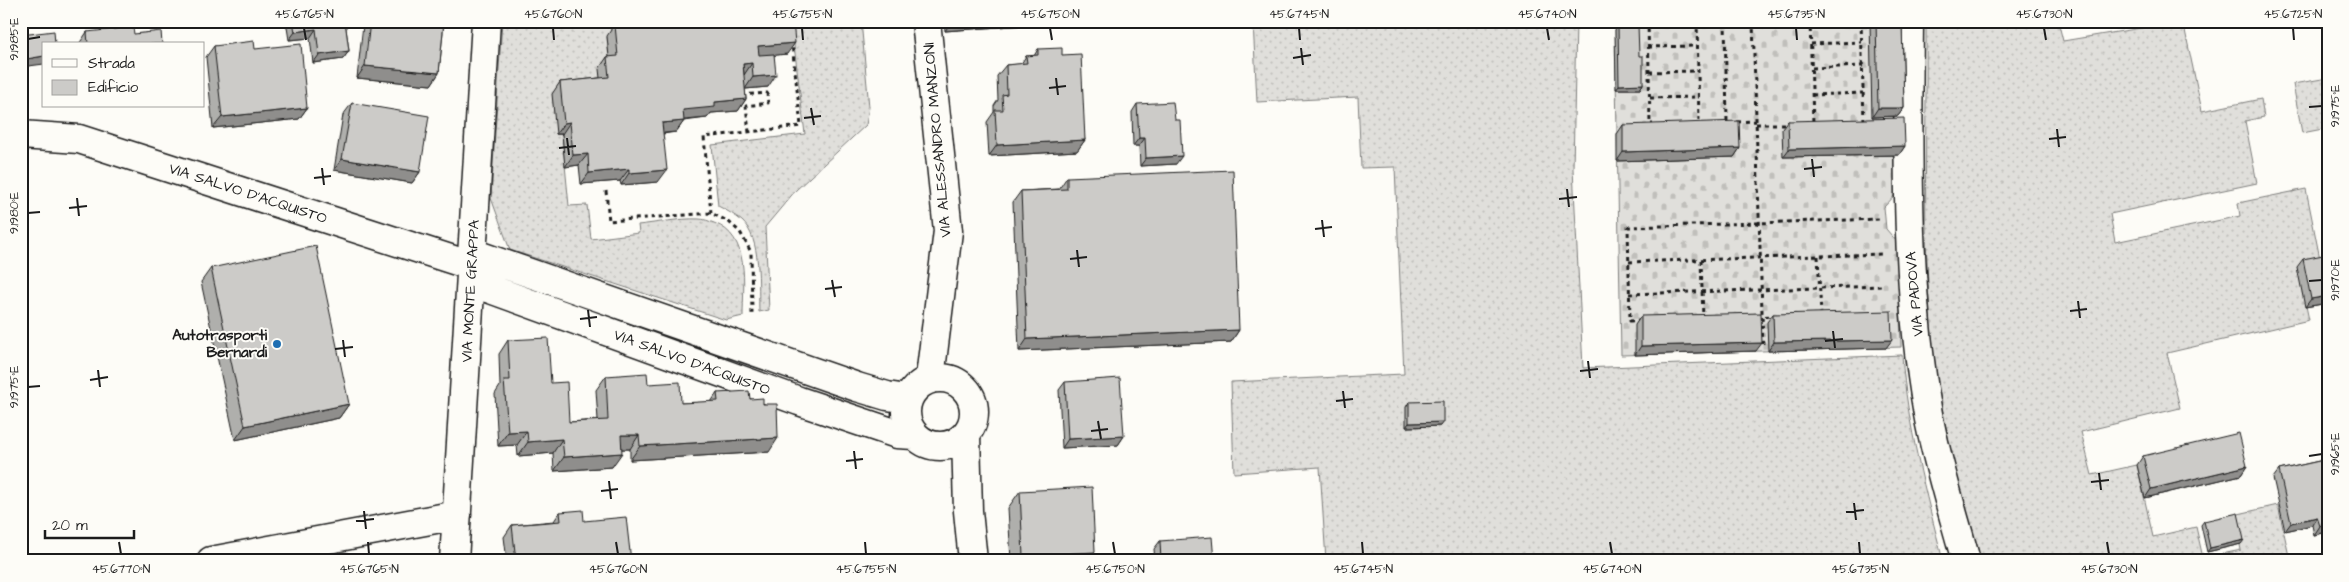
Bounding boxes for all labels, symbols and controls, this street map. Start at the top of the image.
text: 45.6765°N [274,6,334,23]
text: 45.6760°N [524,6,583,23]
text: 45.6755°N [772,6,833,23]
text: 45.6750°N [1020,6,1080,23]
text: 45.6745°N [1269,6,1330,23]
text: 45.6740°N [1517,6,1577,23]
text: 45.6735°N [1767,6,1825,23]
text: 45.6730°N [2015,6,2073,23]
text: 45.6725°N [2264,6,2323,23]
text: 9.1985°E [6,18,23,60]
street label: VIA ALESSANDRO MANZONI [919,41,956,238]
legend [42,42,205,108]
text: Strada [88,53,135,74]
text: Edificio [88,77,139,98]
text: 9.1975°E [2327,85,2344,127]
street label: VIA SALVO D'ACQUISTO [166,158,330,229]
text: 9.1980°E [6,192,23,234]
street label: VIA MONTE GRAPPA [456,219,485,363]
street label: VIA PADOVA [1900,250,1929,337]
text: 9.1970°E [2327,259,2344,301]
street label: VIA SALVO D'ACQUISTO [611,324,773,401]
place label: Autotrasporti Bernardi [172,325,268,363]
marker: Autotrasporti Bernardi [271,338,283,350]
text: 9.1975°E [6,366,23,408]
text: 9.1965°E [2327,433,2344,475]
scale bar [45,507,134,539]
text: 20 m [52,515,88,536]
text: 45.6770°N [92,561,151,578]
text: 45.6765°N [339,561,399,578]
text: 45.6760°N [589,561,648,578]
text: 45.6755°N [836,561,897,578]
text: 45.6750°N [1085,561,1145,578]
text: 45.6745°N [1333,561,1394,578]
text: 45.6740°N [1582,561,1642,578]
text: 45.6735°N [1831,561,1889,578]
text: 45.6730°N [2080,561,2138,578]

